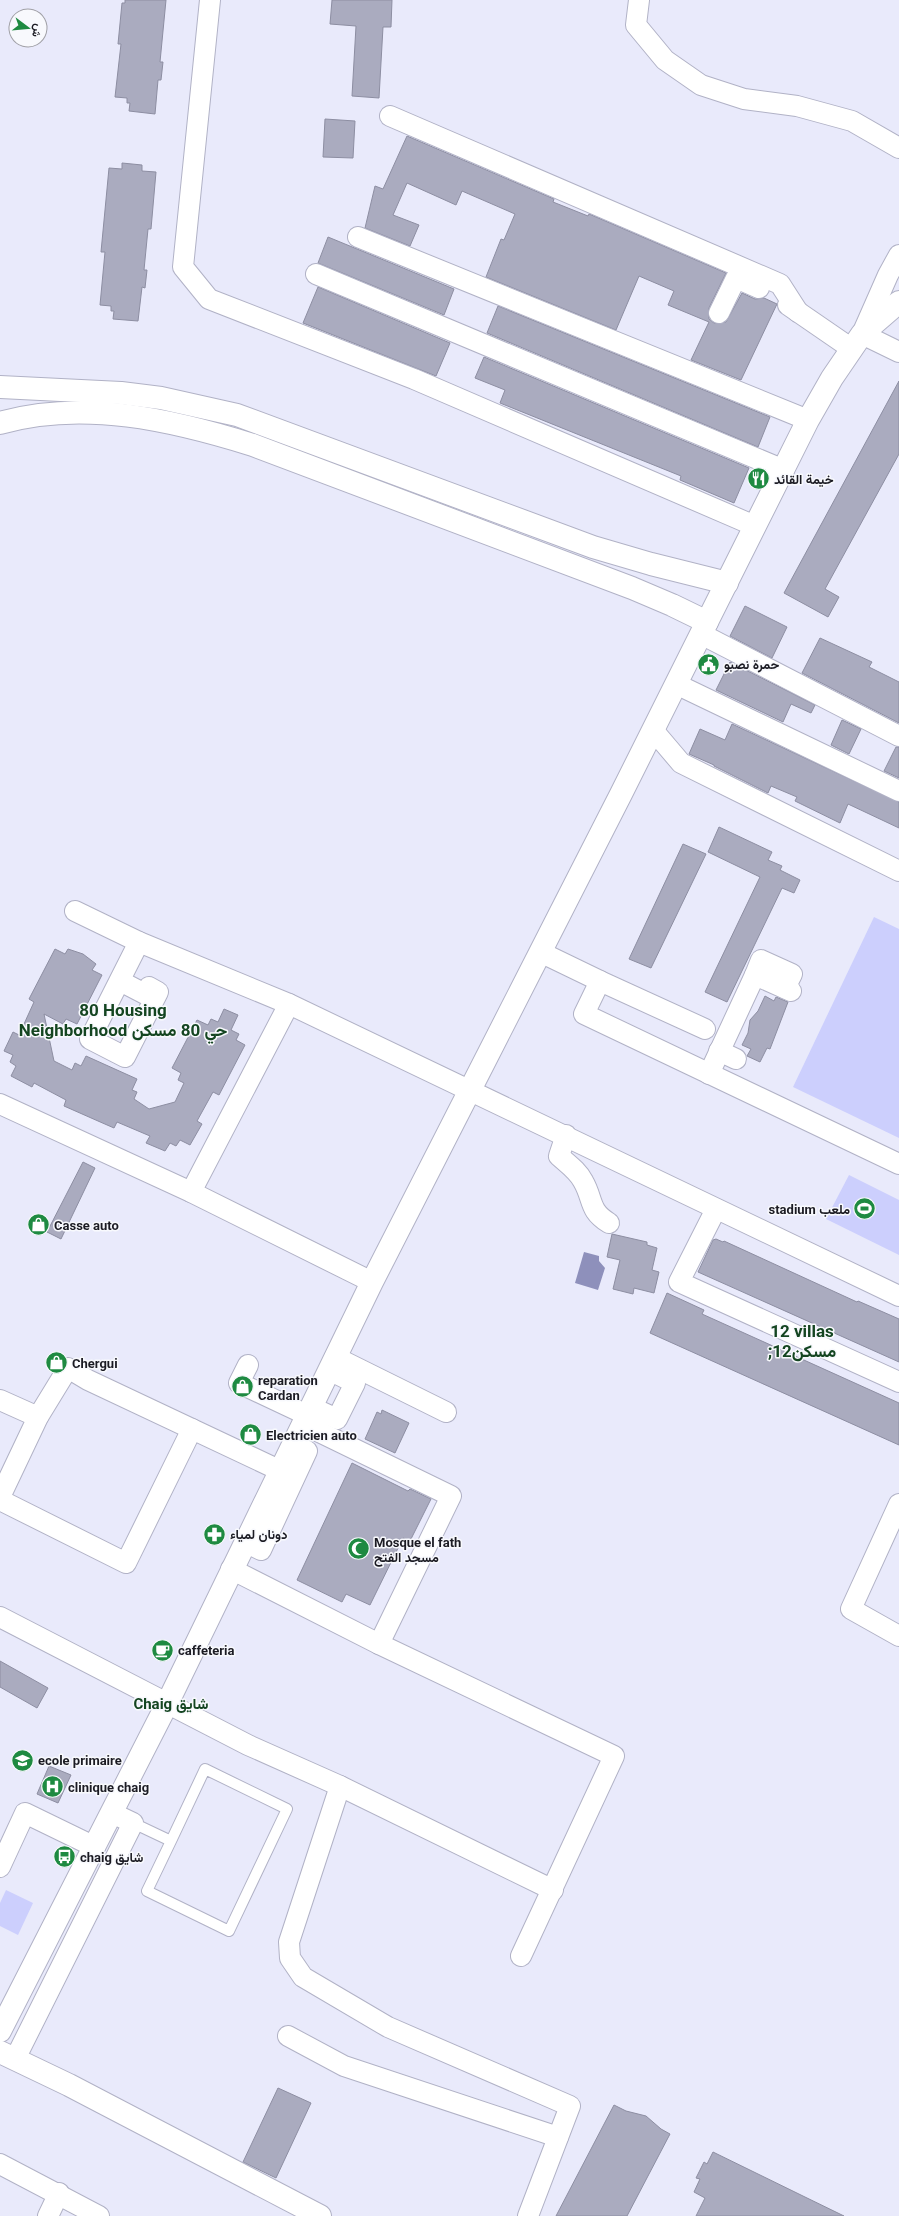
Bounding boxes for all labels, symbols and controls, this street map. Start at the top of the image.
north arrow [8,8,48,48]
text: ش [26,22,46,39]
restaurant icon: خيمة القائد [745,466,771,492]
place label: خيمة القائد [774,471,834,491]
public building icon: حمرة نصبو [695,651,721,677]
place label: حمرة نصبو [724,656,780,676]
district label: 80 Housing Neighborhood حي 80 مسكن [19,999,227,1045]
sports icon: stadium ملعب [852,1196,878,1222]
place label: stadium ملعب [769,1201,850,1221]
shop icon: Casse auto [26,1212,52,1238]
place label: Casse auto [54,1217,119,1237]
district label: 12 villas ;12مسكن [768,1320,836,1366]
shop icon: Chergui [43,1350,69,1376]
place label: Chergui [72,1355,118,1375]
place label: reparation Cardan [258,1372,318,1407]
shop icon: reparation Cardan [229,1374,255,1400]
shop icon: Electricien auto [238,1422,264,1448]
place label: Electricien auto [266,1427,357,1447]
pharmacy icon: دونان لمياء [202,1521,228,1547]
place label: دونان لمياء [230,1526,288,1546]
place label: Mosque el fath مسجد الفتح [374,1534,461,1569]
mosque icon: Mosque el fath مسجد الفتح [345,1536,371,1562]
cafe icon: caffeteria [150,1637,176,1663]
place label: caffeteria [178,1642,235,1662]
district label: Chaig شايق [133,1694,209,1717]
school or university icon: ecole primaire [10,1747,36,1773]
place label: ecole primaire [38,1752,122,1772]
hospital icon: clinique chaig [39,1774,65,1800]
place label: clinique chaig [68,1779,149,1799]
bus stop icon: chaig شايق [52,1844,78,1870]
place label: chaig شايق [80,1849,143,1869]

